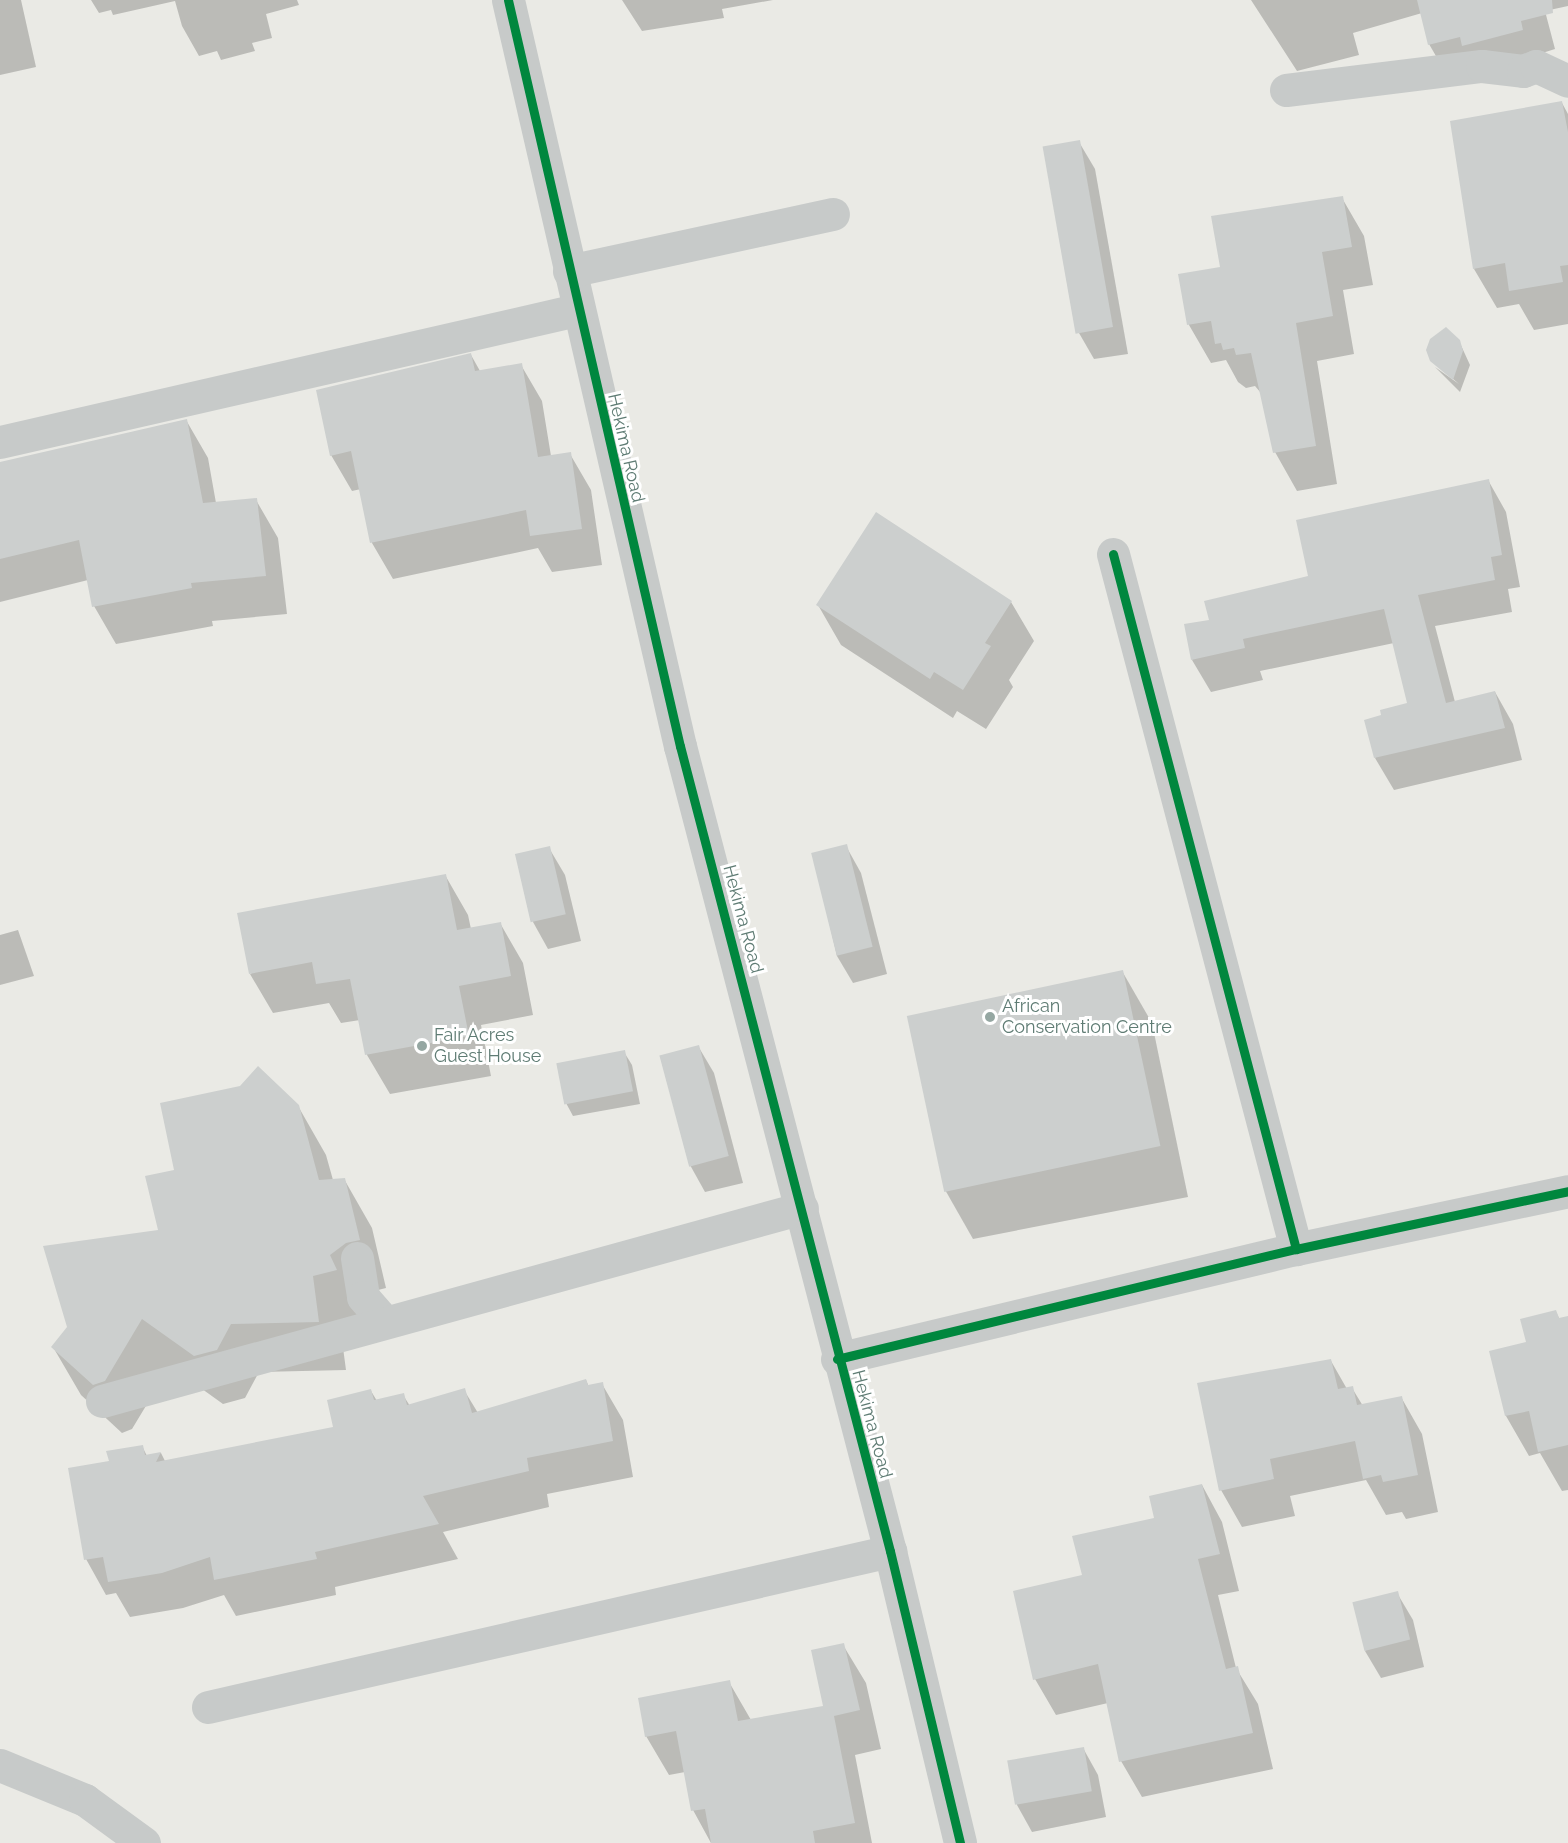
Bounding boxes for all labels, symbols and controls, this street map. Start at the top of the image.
street label: Hekima Road [603,391,649,505]
street label: Hekima Road [718,862,768,976]
place label: African Conservation Centre [1002,996,1172,1038]
marker: African Conservation Centre [983,1010,997,1024]
place label: Fair Acres Guest House [434,1025,541,1068]
marker: Fair Acres Guest House [415,1039,429,1053]
street label: Hekima Road [847,1367,897,1481]

